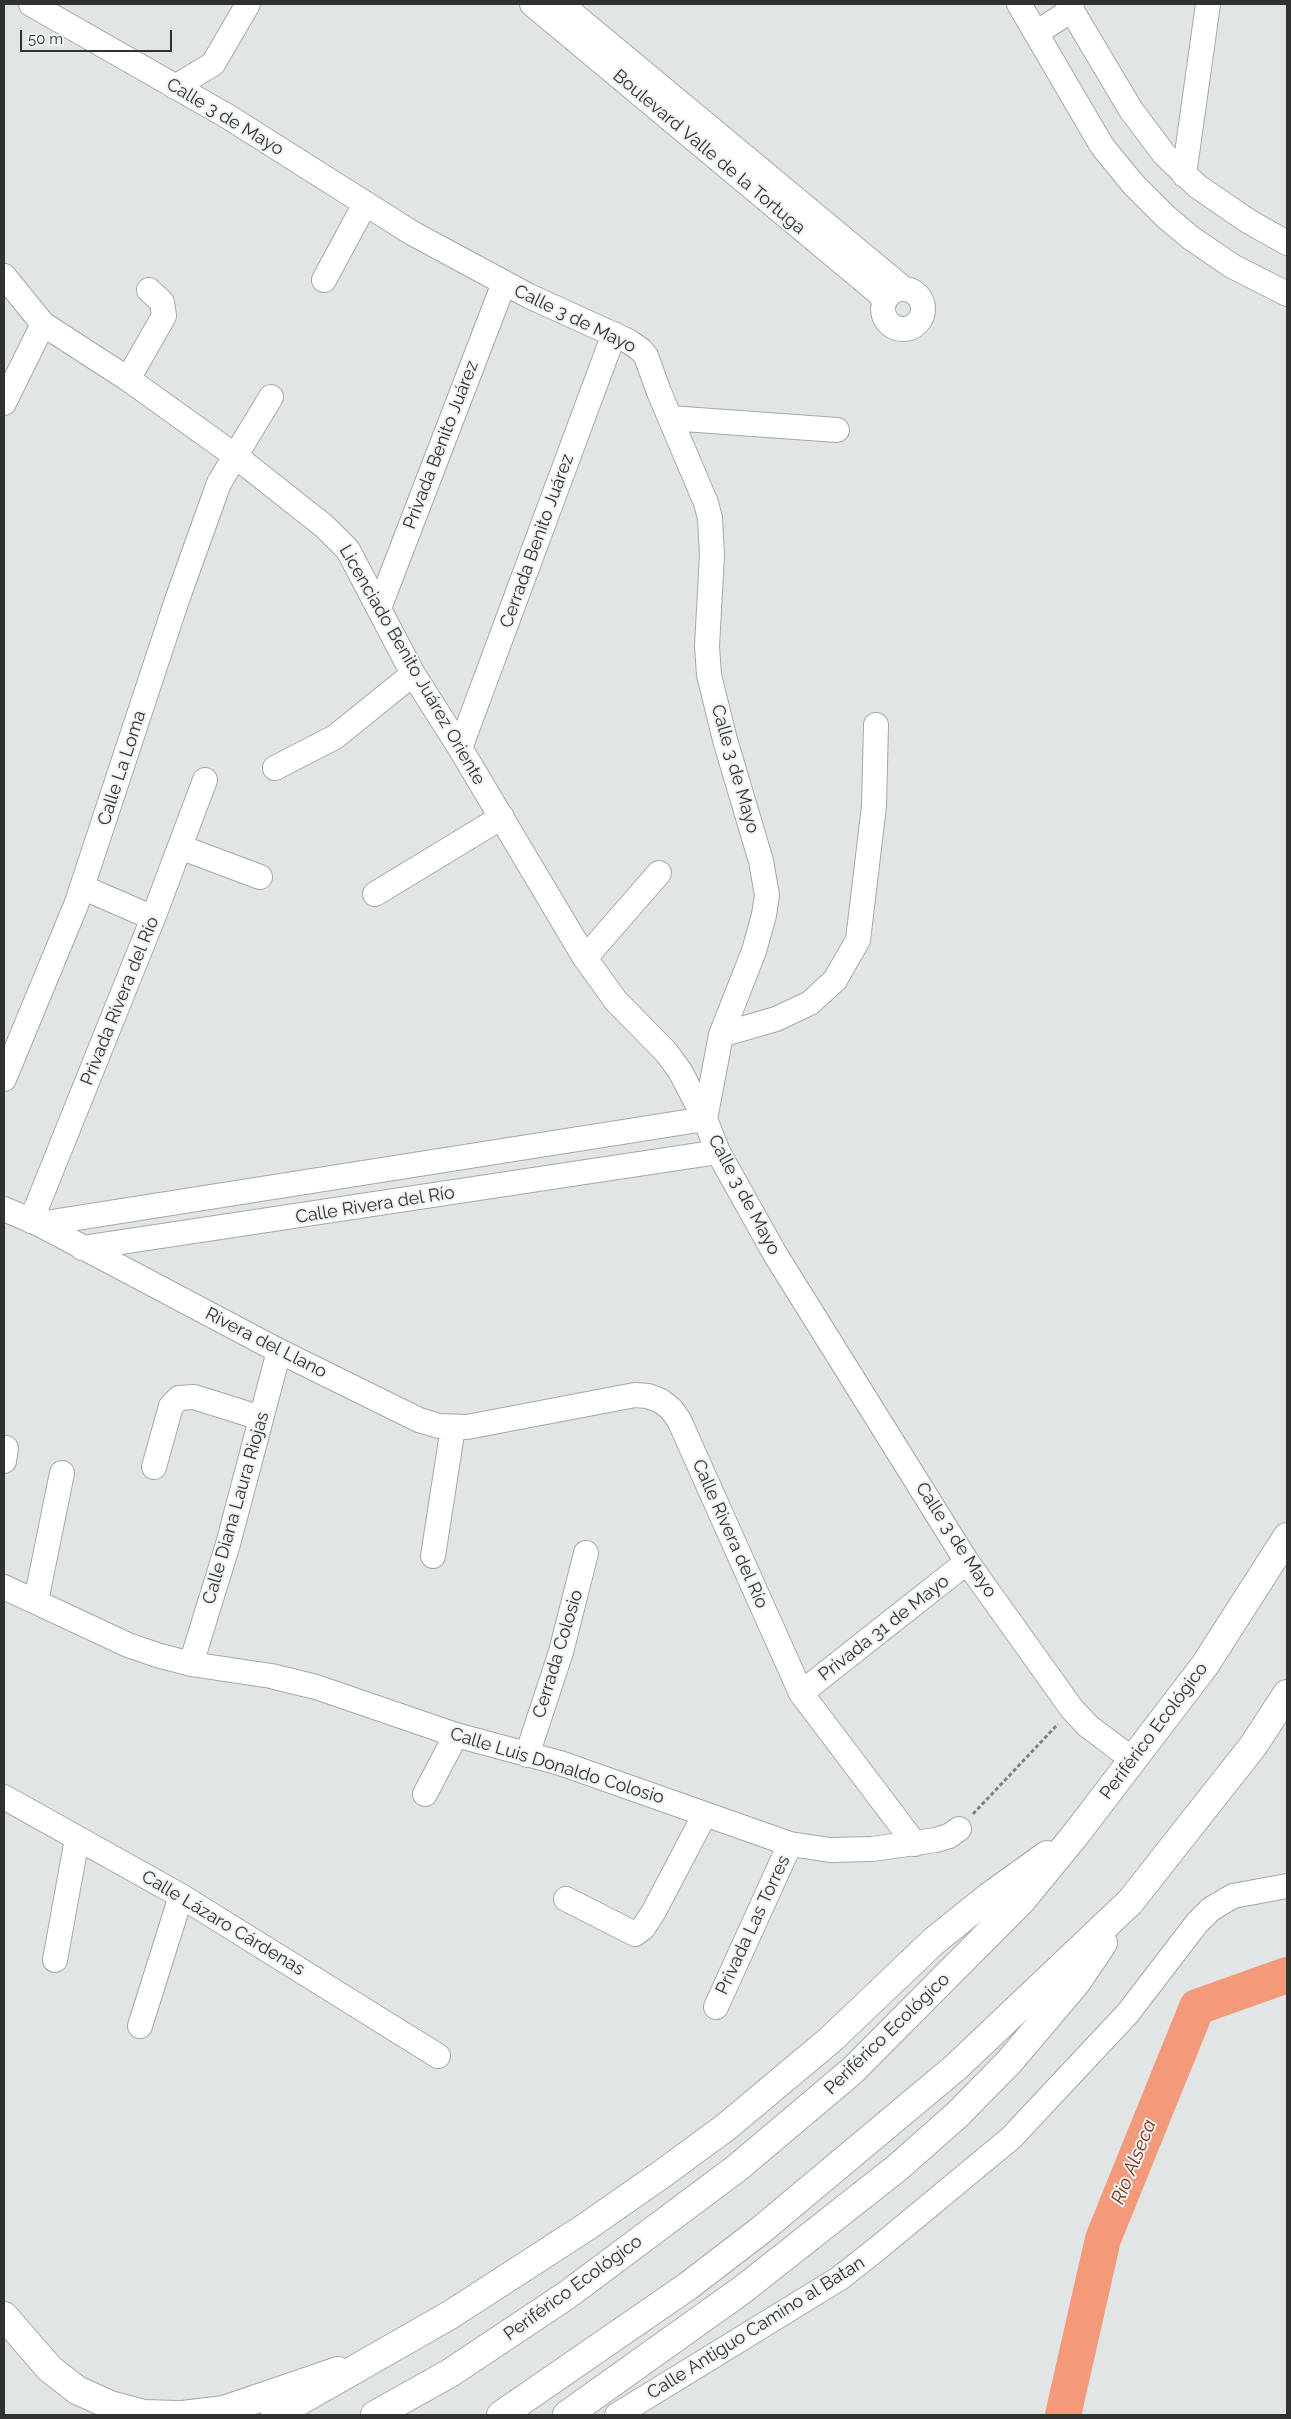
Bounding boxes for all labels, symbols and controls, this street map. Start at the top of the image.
scale bar [22,20,175,52]
text: 50 m [28,30,63,48]
street label: Boulevard Valle de la Tortuga [608,65,810,239]
street label: Calle 3 de Mayo [162,73,288,161]
street label: Calle 3 de Mayo [510,280,640,358]
street label: Privada Benito Juárez [399,358,483,532]
street label: Cerrada Benito Juárez [495,451,579,631]
street label: Licenciado Benito Juárez Oriente [334,541,490,789]
street label: Calle 3 de Mayo [706,702,764,836]
street label: Calle La Loma [93,708,151,828]
street label: Privada Rivera del Río [76,914,164,1088]
street label: Calle 3 de Mayo [703,1131,785,1259]
street label: Calle Rivera del Río [294,1182,456,1228]
street label: Rivera del Llano [202,1303,330,1383]
street label: Calle Diana Laura Riojas [198,1409,274,1607]
street label: Calle Rivera del Río [687,1456,773,1612]
street label: Calle 3 de Mayo [911,1478,1001,1602]
street label: Privada 31 de Mayo [814,1570,954,1686]
street label: Cerrada Colosio [528,1587,588,1721]
street label: Periférico Ecológico [1096,1658,1212,1804]
street label: Calle Luis Donaldo Colosio [447,1723,667,1809]
street label: Privada Las Torres [711,1852,795,1998]
street label: Calle Lázaro Cárdenas [138,1866,308,1980]
street label: Periférico Ecológico [820,1969,954,2099]
water label: Rio Alseca [1107,2116,1161,2208]
street label: Periférico Ecológico [500,2231,646,2345]
street label: Calle Antiguo Camino al Batan [643,2252,869,2404]

